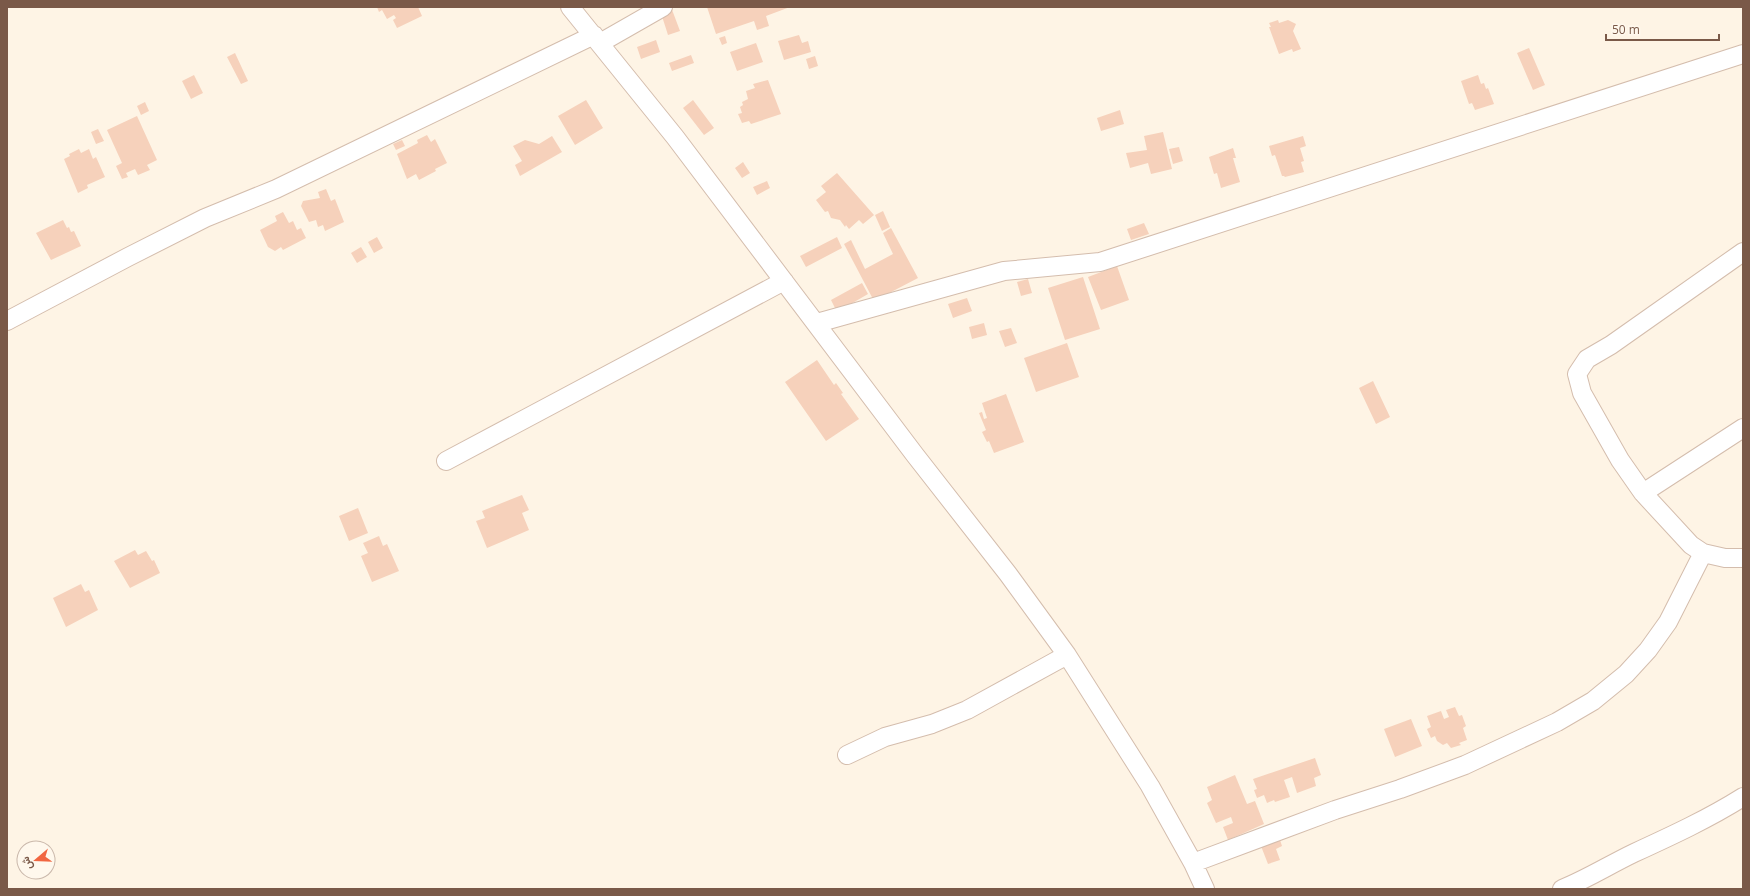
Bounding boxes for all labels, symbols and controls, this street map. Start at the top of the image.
scale bar [1606,16,1719,42]
text: 50 m [1612,21,1640,38]
north arrow [16,840,56,880]
text: ش [17,855,35,872]

